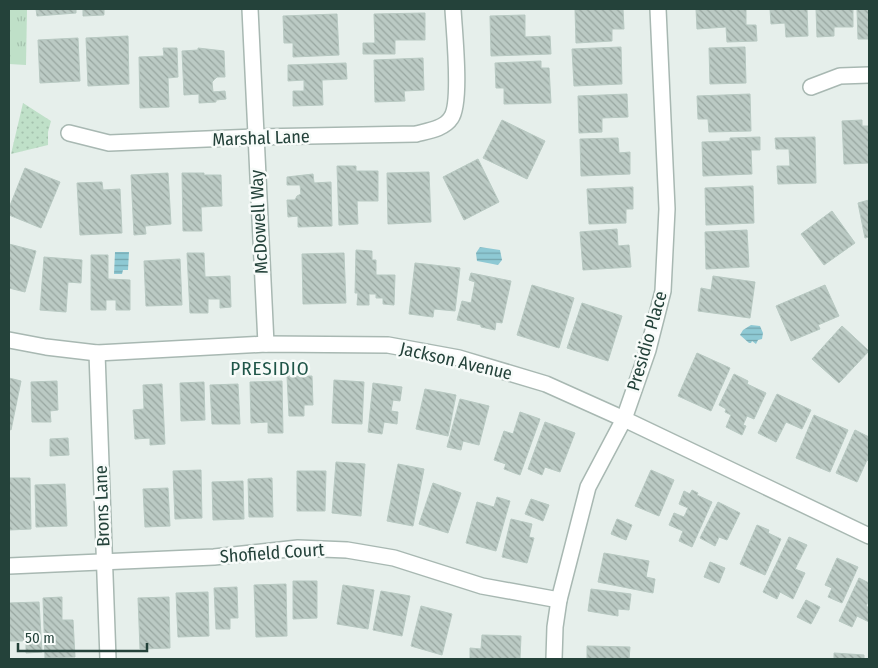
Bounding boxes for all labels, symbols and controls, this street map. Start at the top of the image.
street label: Marshal Lane [212,125,310,151]
street label: McDowell Way [245,169,273,275]
street label: Presidio Place [622,288,672,393]
street label: Jackson Avenue [398,337,514,385]
district label: PRESIDIO [230,357,310,380]
street label: Brons Lane [90,465,114,547]
street label: Shofield Court [219,538,325,568]
scale bar [18,620,146,652]
text: 50 m [25,629,55,647]

